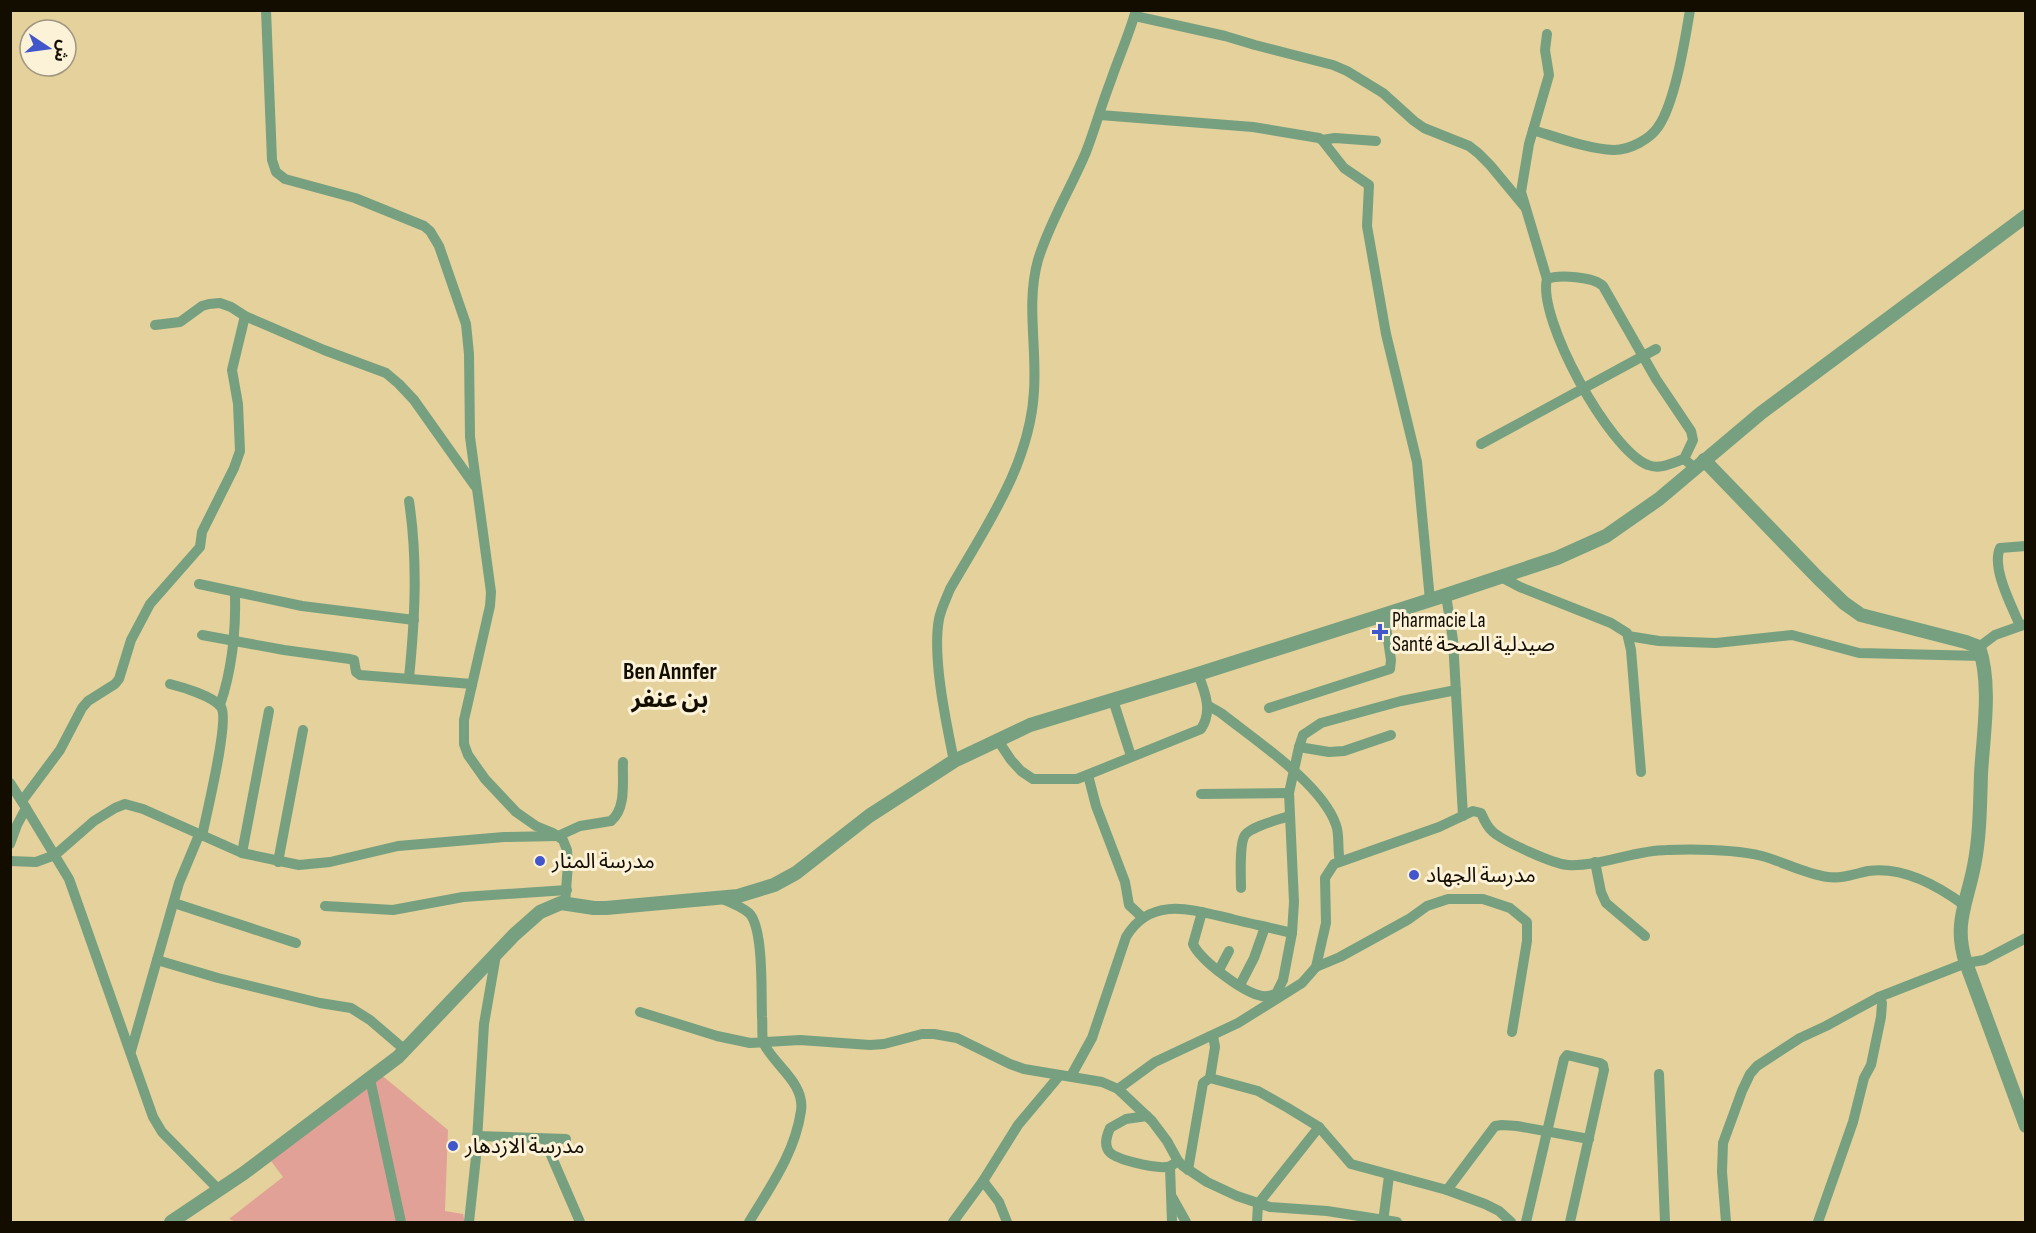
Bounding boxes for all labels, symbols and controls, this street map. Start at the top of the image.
north arrow [18,18,78,78]
text: ش [49,38,73,64]
place label: Pharmacie La Santé صيدلية الصحة [1392,608,1555,657]
marker: Pharmacie La Santé صيدلية الصحة [1373,625,1387,639]
district label: Ben Annfer بن عنفر [623,657,718,714]
place label: مدرسة المنار [551,849,655,874]
marker: مدرسة المنار [533,854,547,868]
place label: مدرسة الجهاد [1426,863,1536,888]
marker: مدرسة الجهاد [1407,868,1421,882]
place label: مدرسة الازدهار [464,1134,584,1159]
marker: مدرسة الازدهار [446,1139,460,1153]

